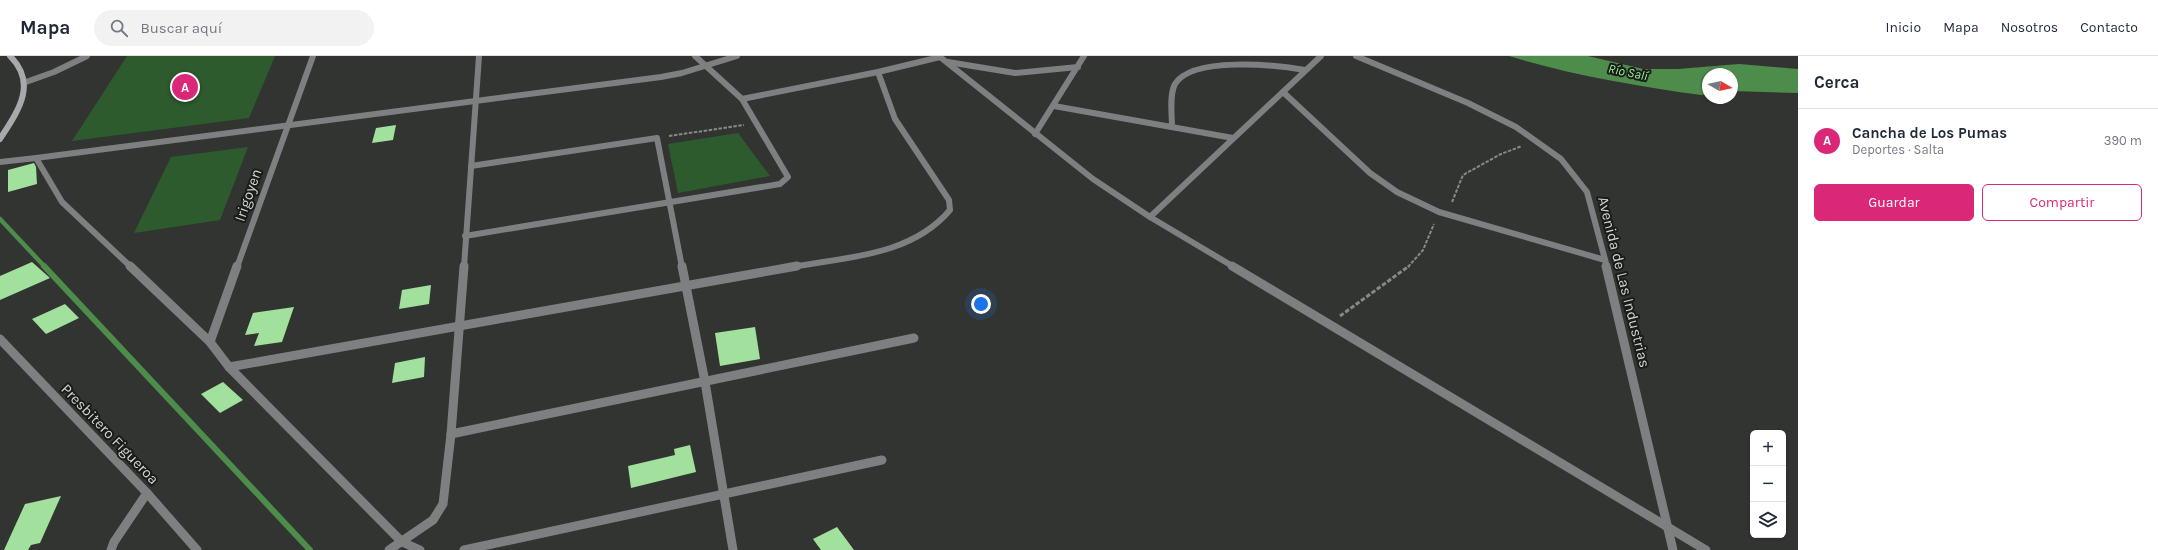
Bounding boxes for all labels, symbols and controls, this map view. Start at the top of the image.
search box [94,10,374,46]
text: Mapa [20,17,70,39]
icon: search [108,17,130,39]
text: Buscar aquí [140,19,222,37]
text: Inicio [1886,19,1921,36]
text: Mapa [1943,19,1979,36]
text: Nosotros [2001,19,2058,36]
text: Contacto [2080,19,2138,36]
water label: Río Salí [1607,60,1651,84]
north arrow [1702,68,1738,104]
pin: A [172,72,198,102]
text: Cerca [1814,72,1859,92]
text: Cancha de Los Pumas [1852,124,2007,142]
text: A [1823,133,1831,148]
text: 390 m [2104,133,2142,148]
text: Deportes · Salta [1852,142,1944,157]
street label: Irigoyen [231,166,265,224]
button: Guardar [1814,184,1974,221]
button: Compartir [1982,184,2142,221]
street label: Avenida de Las Industrias [1594,195,1654,369]
your location [971,294,991,314]
street label: Presbitero Figueroa [57,380,163,488]
map controls [1750,430,1786,538]
button: + [1750,430,1786,466]
button: − [1750,466,1786,502]
button: layers [1750,502,1786,538]

